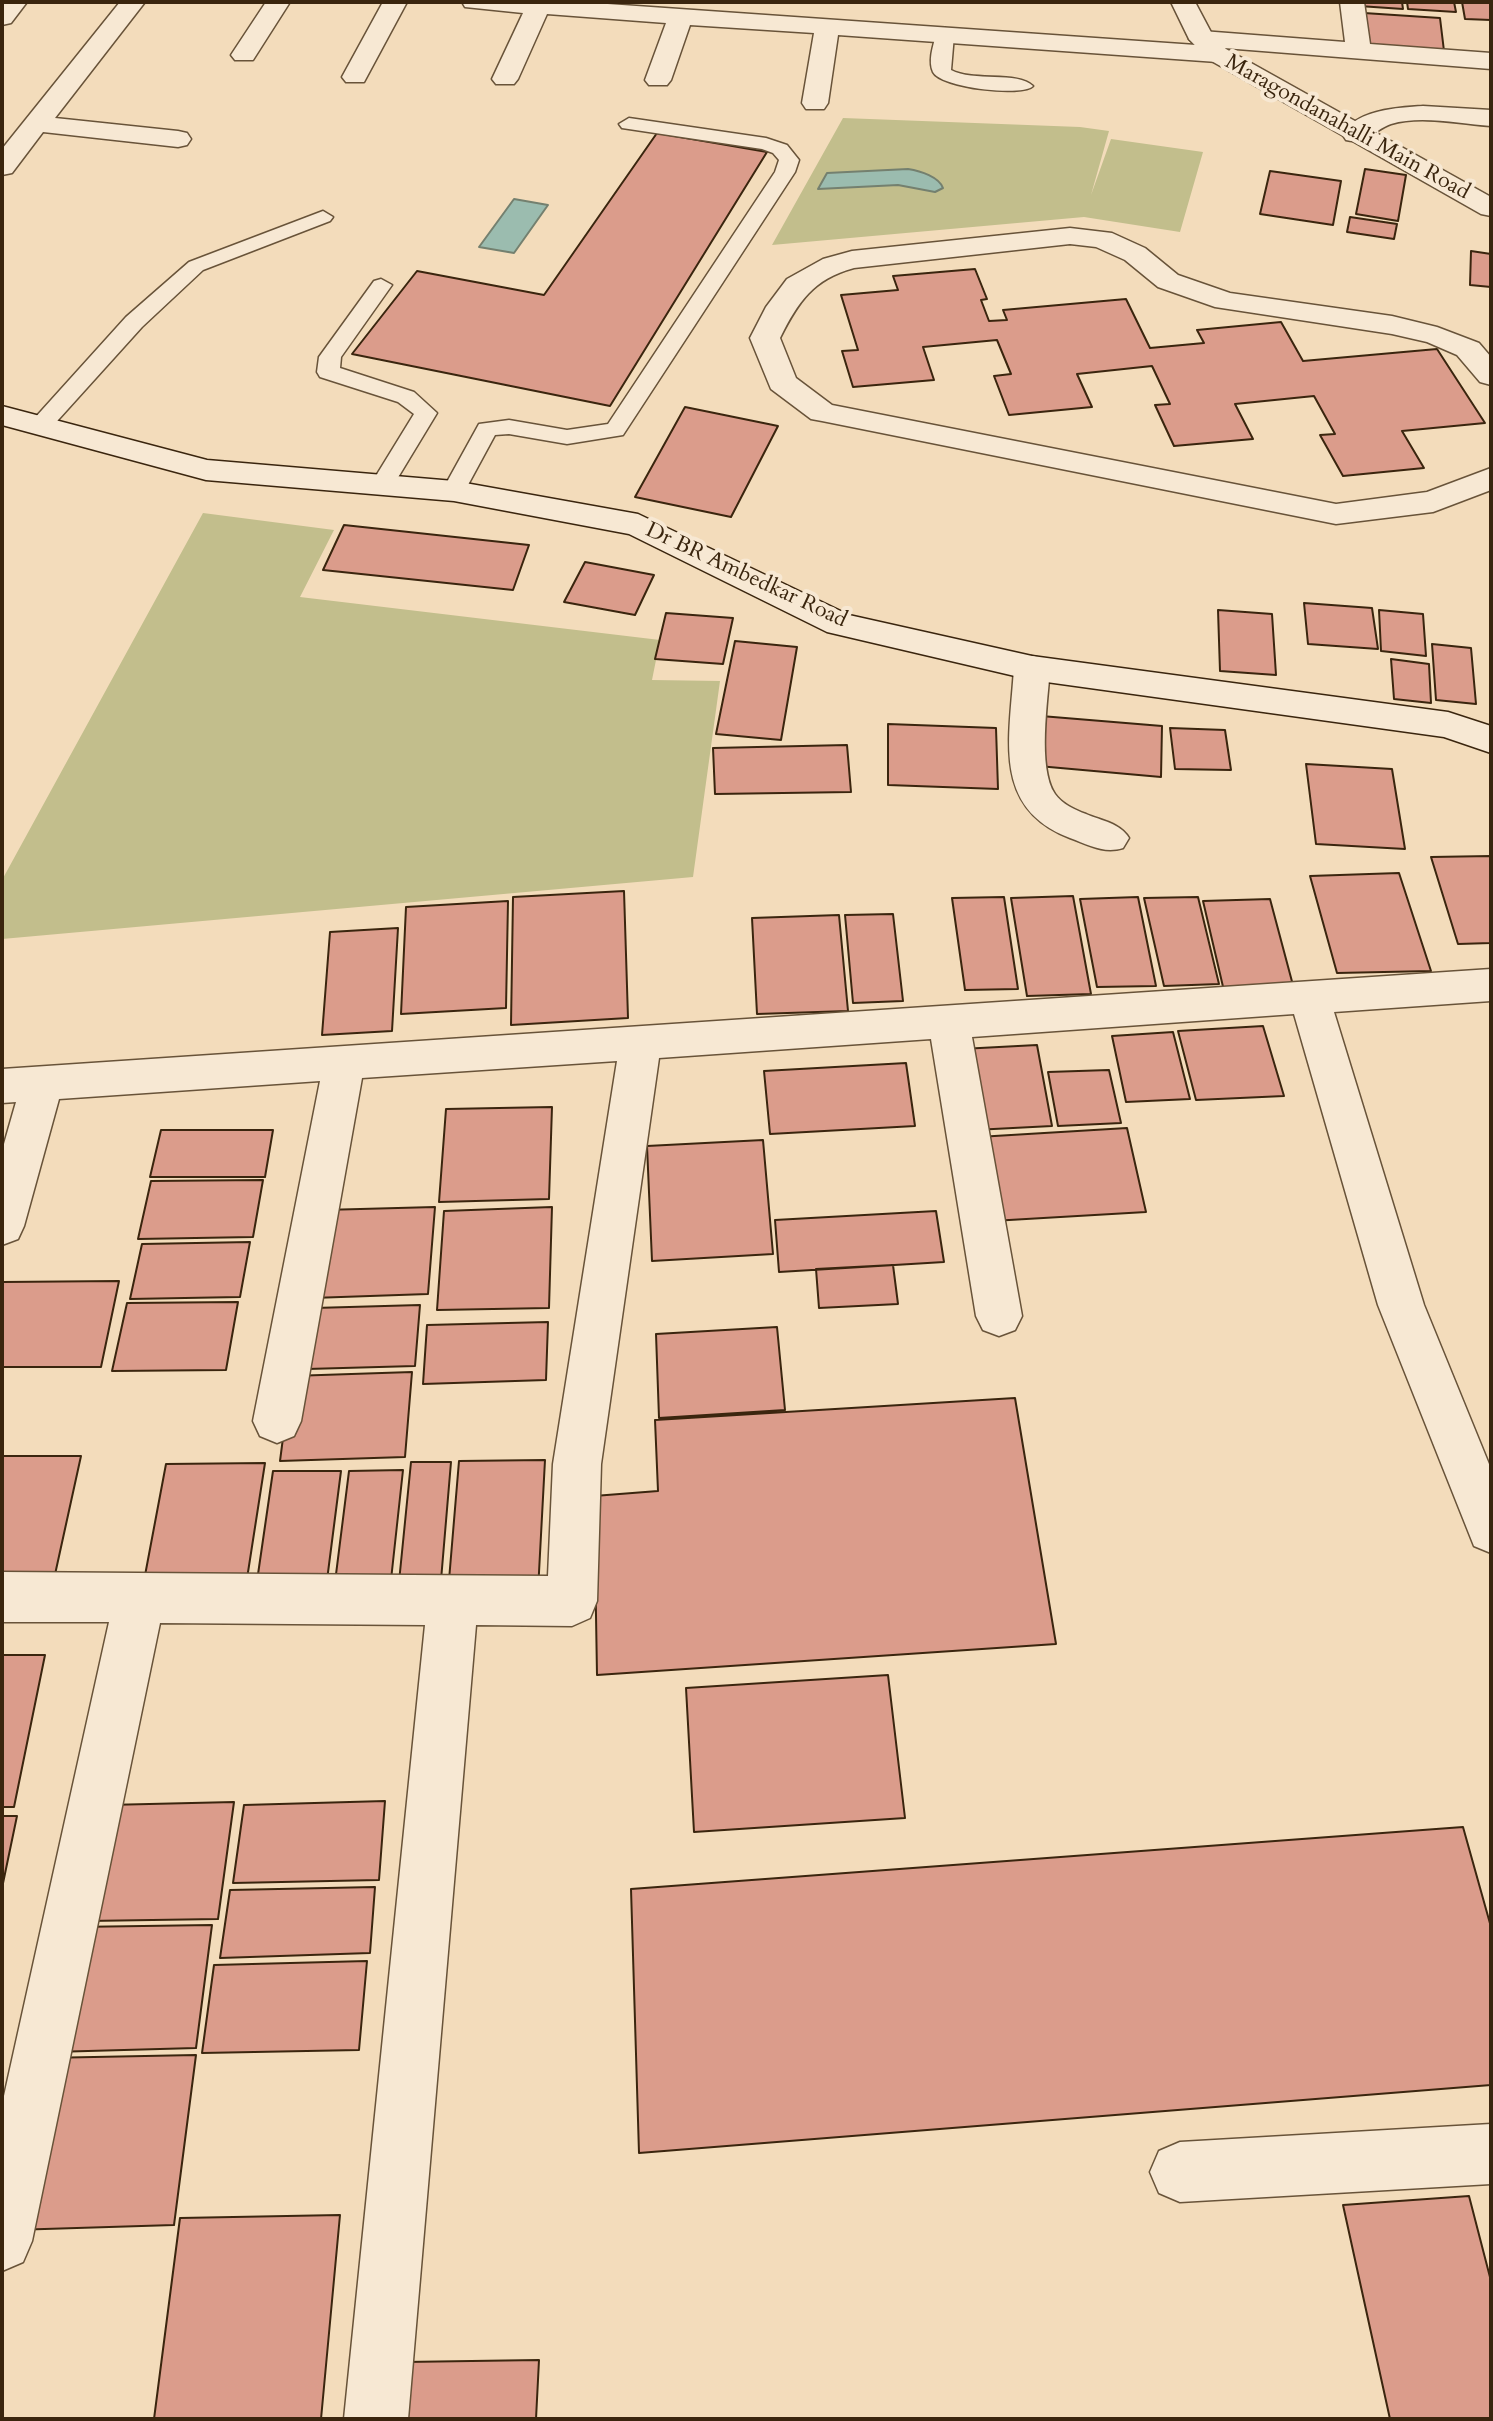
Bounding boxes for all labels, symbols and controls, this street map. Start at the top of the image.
street label: Maragondanahalli Main Road [1220,50,1474,206]
street label: Dr BR Ambedkar Road [641,518,851,634]

